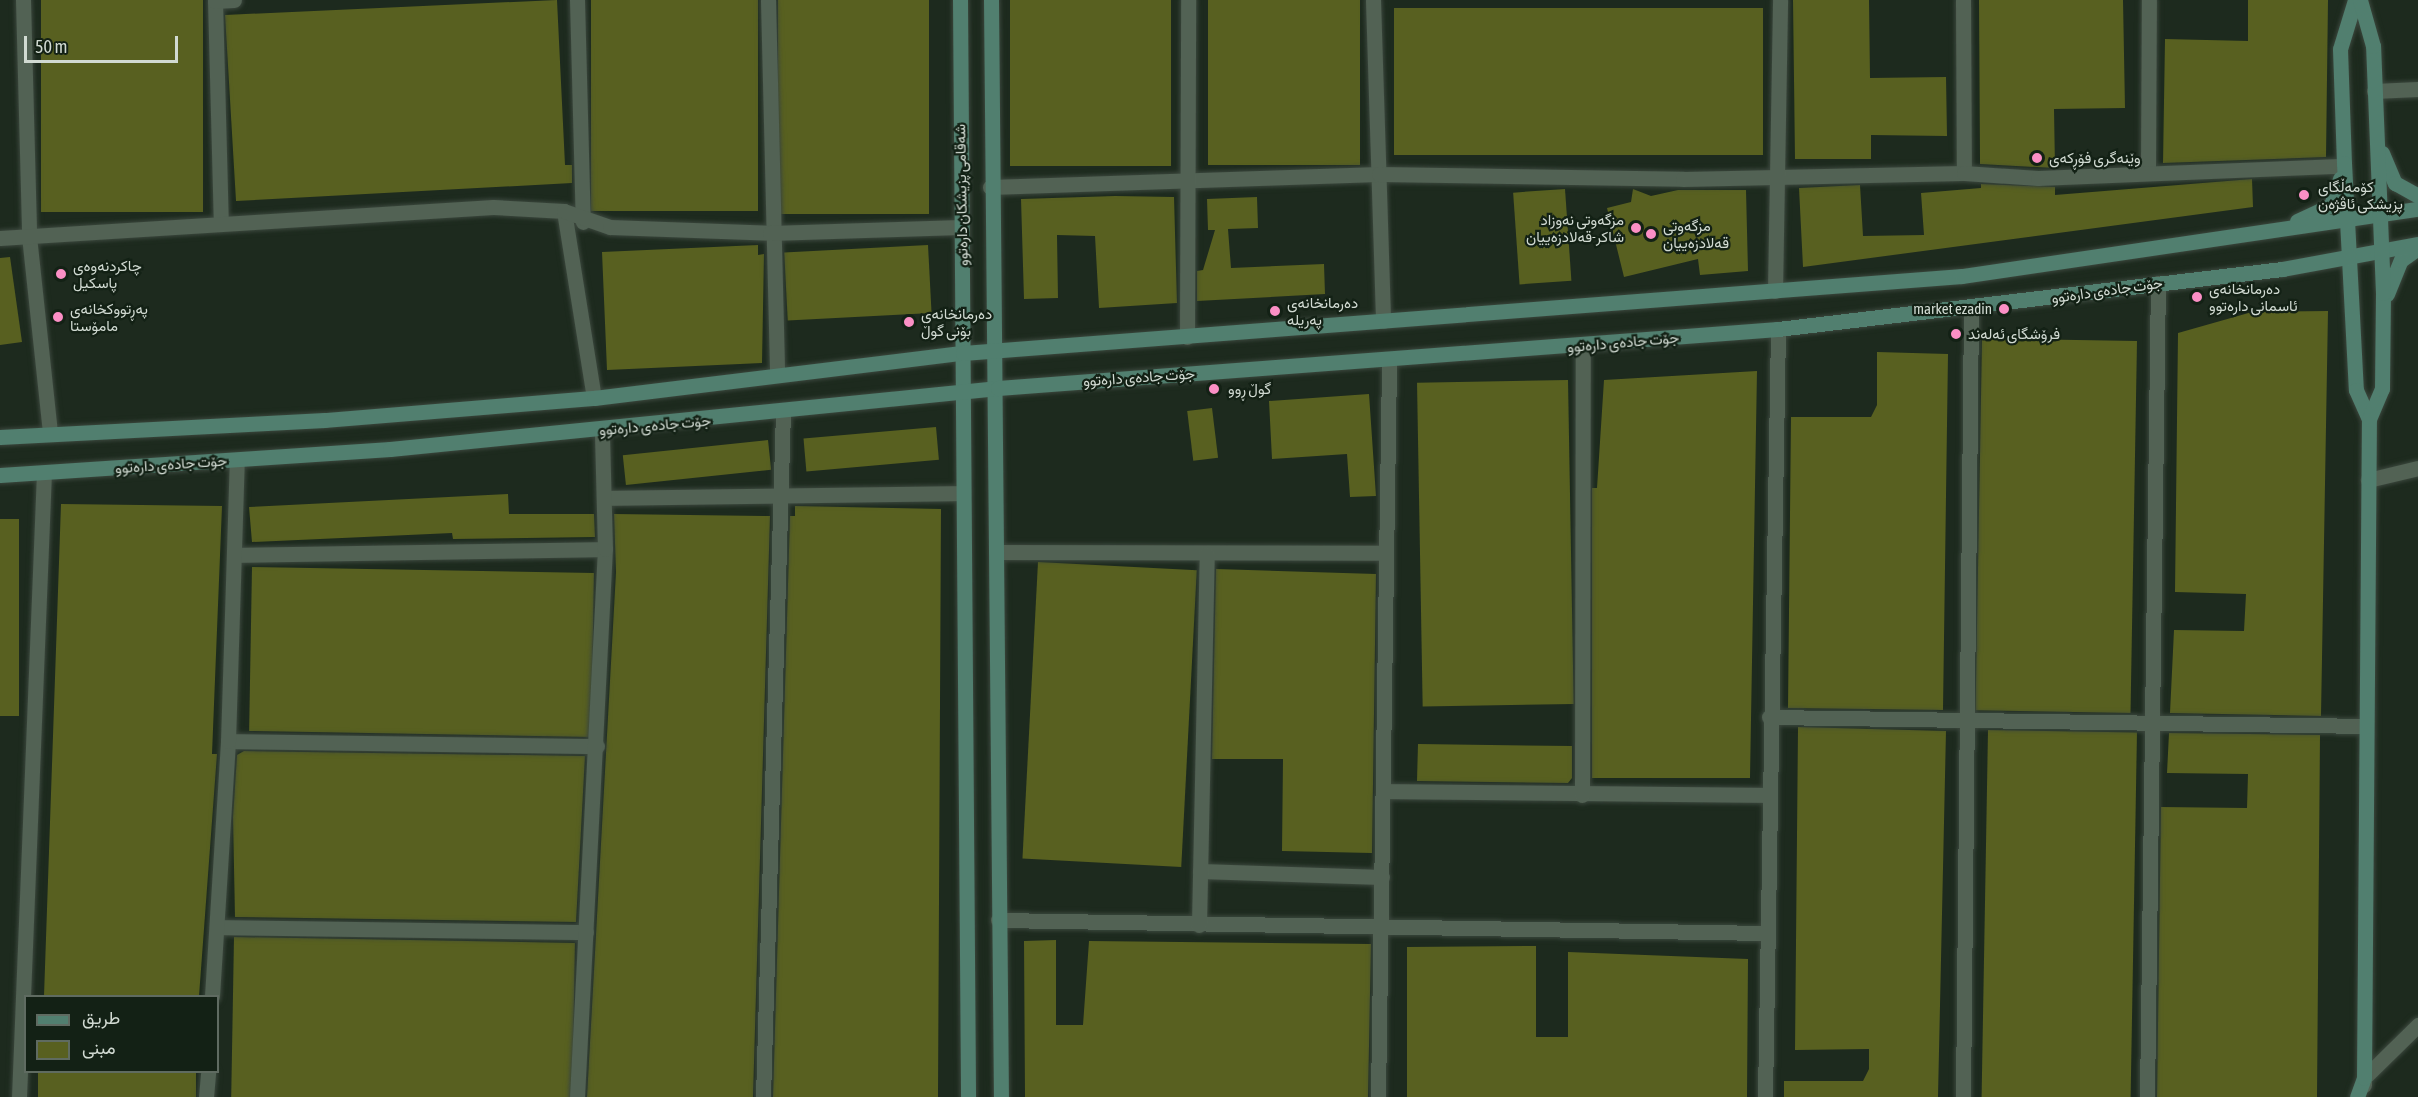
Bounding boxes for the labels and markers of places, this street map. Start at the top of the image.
place label: وێنەگری فۆڕکەی [2049,149,2141,167]
marker: وێنەگری فۆڕکەی [2030,151,2044,165]
place label: کۆمەڵگای پزیشکی ئاڤژەن [2318,177,2403,212]
marker: کۆمەڵگای پزیشکی ئاڤژەن [2295,186,2313,204]
place label: مزگەوتی نەوزاد شاکر-قەلادزەییان [1526,210,1624,245]
place label: مزگەوتی قەلادزەییان [1663,216,1729,251]
marker: مزگەوتی نەوزاد شاکر-قەلادزەییان [1629,221,1643,235]
marker: مزگەوتی قەلادزەییان [1644,227,1658,241]
place label: چاکردنەوەی پاسکیل [73,256,142,291]
marker: چاکردنەوەی پاسکیل [54,267,68,281]
place label: دەرمانخانەی ئاسمانی دارەتوو [2209,279,2297,314]
marker: دەرمانخانەی ئاسمانی دارەتوو [2190,290,2204,304]
place label: دەرمانخانەی پەریلە [1287,293,1358,328]
place label: پەڕتووکخانەی مامۆستا [70,299,148,334]
place label: market ezadin [1913,300,1992,318]
marker: market ezadin [1997,302,2011,316]
place label: دەرمانخانەی بۆنی گوڵ [921,304,992,339]
marker: دەرمانخانەی پەریلە [1268,304,1282,318]
marker: پەڕتووکخانەی مامۆستا [51,310,65,324]
marker: دەرمانخانەی بۆنی گوڵ [902,315,916,329]
place label: فرۆشگای ئەلەند [1968,325,2060,343]
marker: فرۆشگای ئەلەند [1949,327,1963,341]
marker: گوڵ ڕوو [1205,380,1223,398]
place label: گوڵ ڕوو [1228,380,1271,398]

